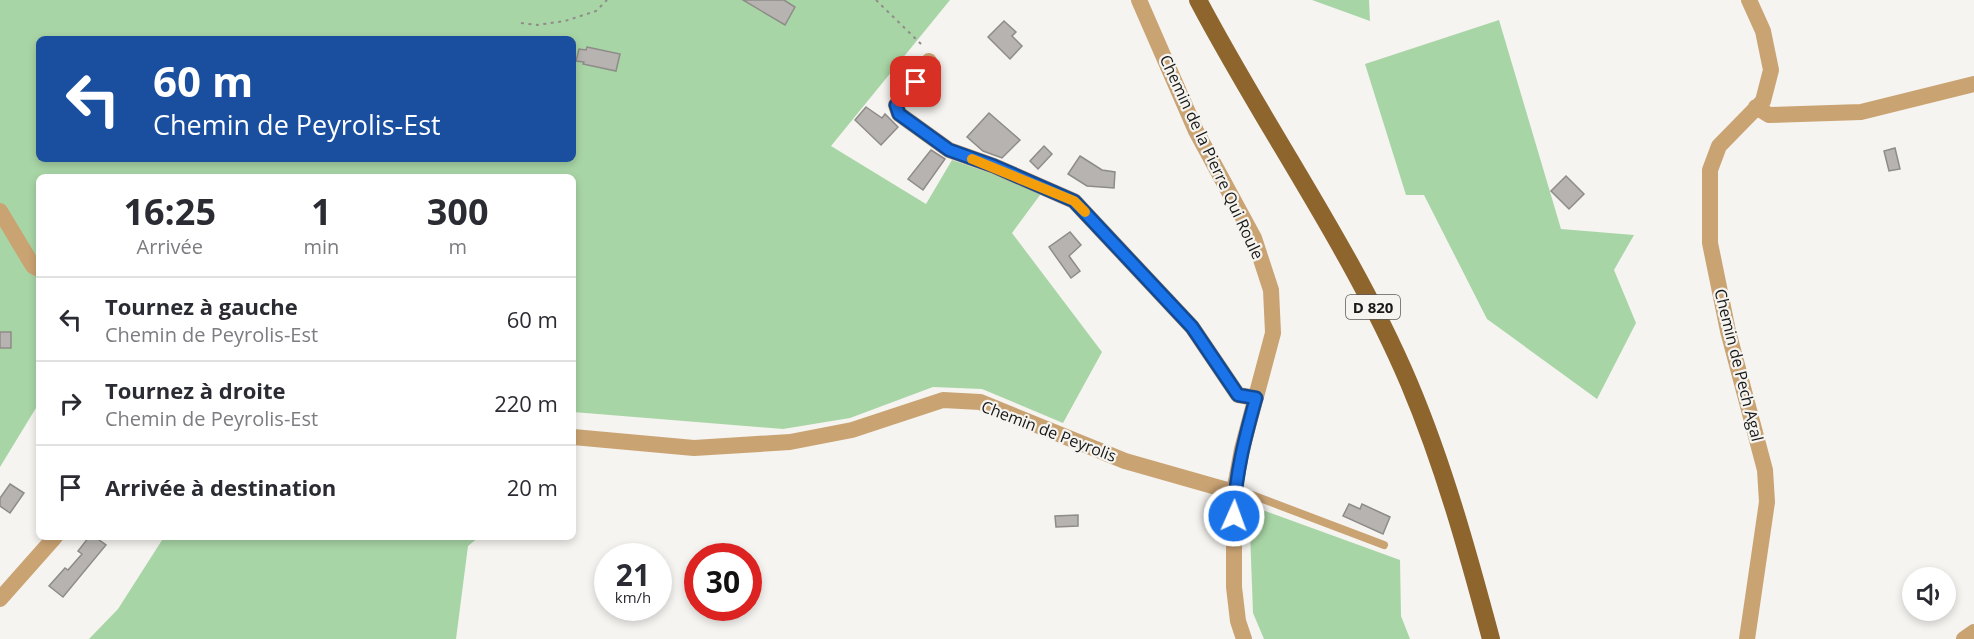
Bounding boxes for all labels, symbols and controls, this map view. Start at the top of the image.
street label: Chemin de la Pierre Qui Roule [1155,51,1269,263]
text: 60 m [153,52,253,109]
pin [890,56,941,107]
icon: left [54,60,132,138]
icon: arrive [899,65,932,98]
text: Chemin de Peyrolis-Est [153,106,441,143]
text: 16:25 [123,187,216,236]
text: 1 [311,187,332,236]
text: 300 [427,187,489,236]
text: Arrivée [136,233,203,260]
text: min [303,233,339,260]
text: m [448,233,467,260]
street label: Chemin de Pech Agal [1709,286,1769,444]
text: Tournez à gauche [105,291,298,321]
road number: D 820 [1346,295,1400,319]
icon: left [54,303,87,336]
text: 60 m [507,304,558,334]
text: Chemin de Peyrolis-Est [105,321,318,348]
text: Tournez à droite [105,375,286,405]
icon: right [54,387,87,420]
text: 220 m [494,388,558,418]
street label: Chemin de Peyrolis [978,395,1120,467]
text: Chemin de Peyrolis-Est [105,405,318,432]
icon: arrive [54,471,87,504]
text: Arrivée à destination [105,472,336,502]
text: 20 m [507,472,558,502]
position arrow [1202,484,1266,548]
speed limit sign: 30 [684,543,762,621]
text: 21 [616,554,650,595]
map controls [1902,567,1956,621]
button: sound [1902,567,1956,621]
text: km/h [615,587,651,607]

